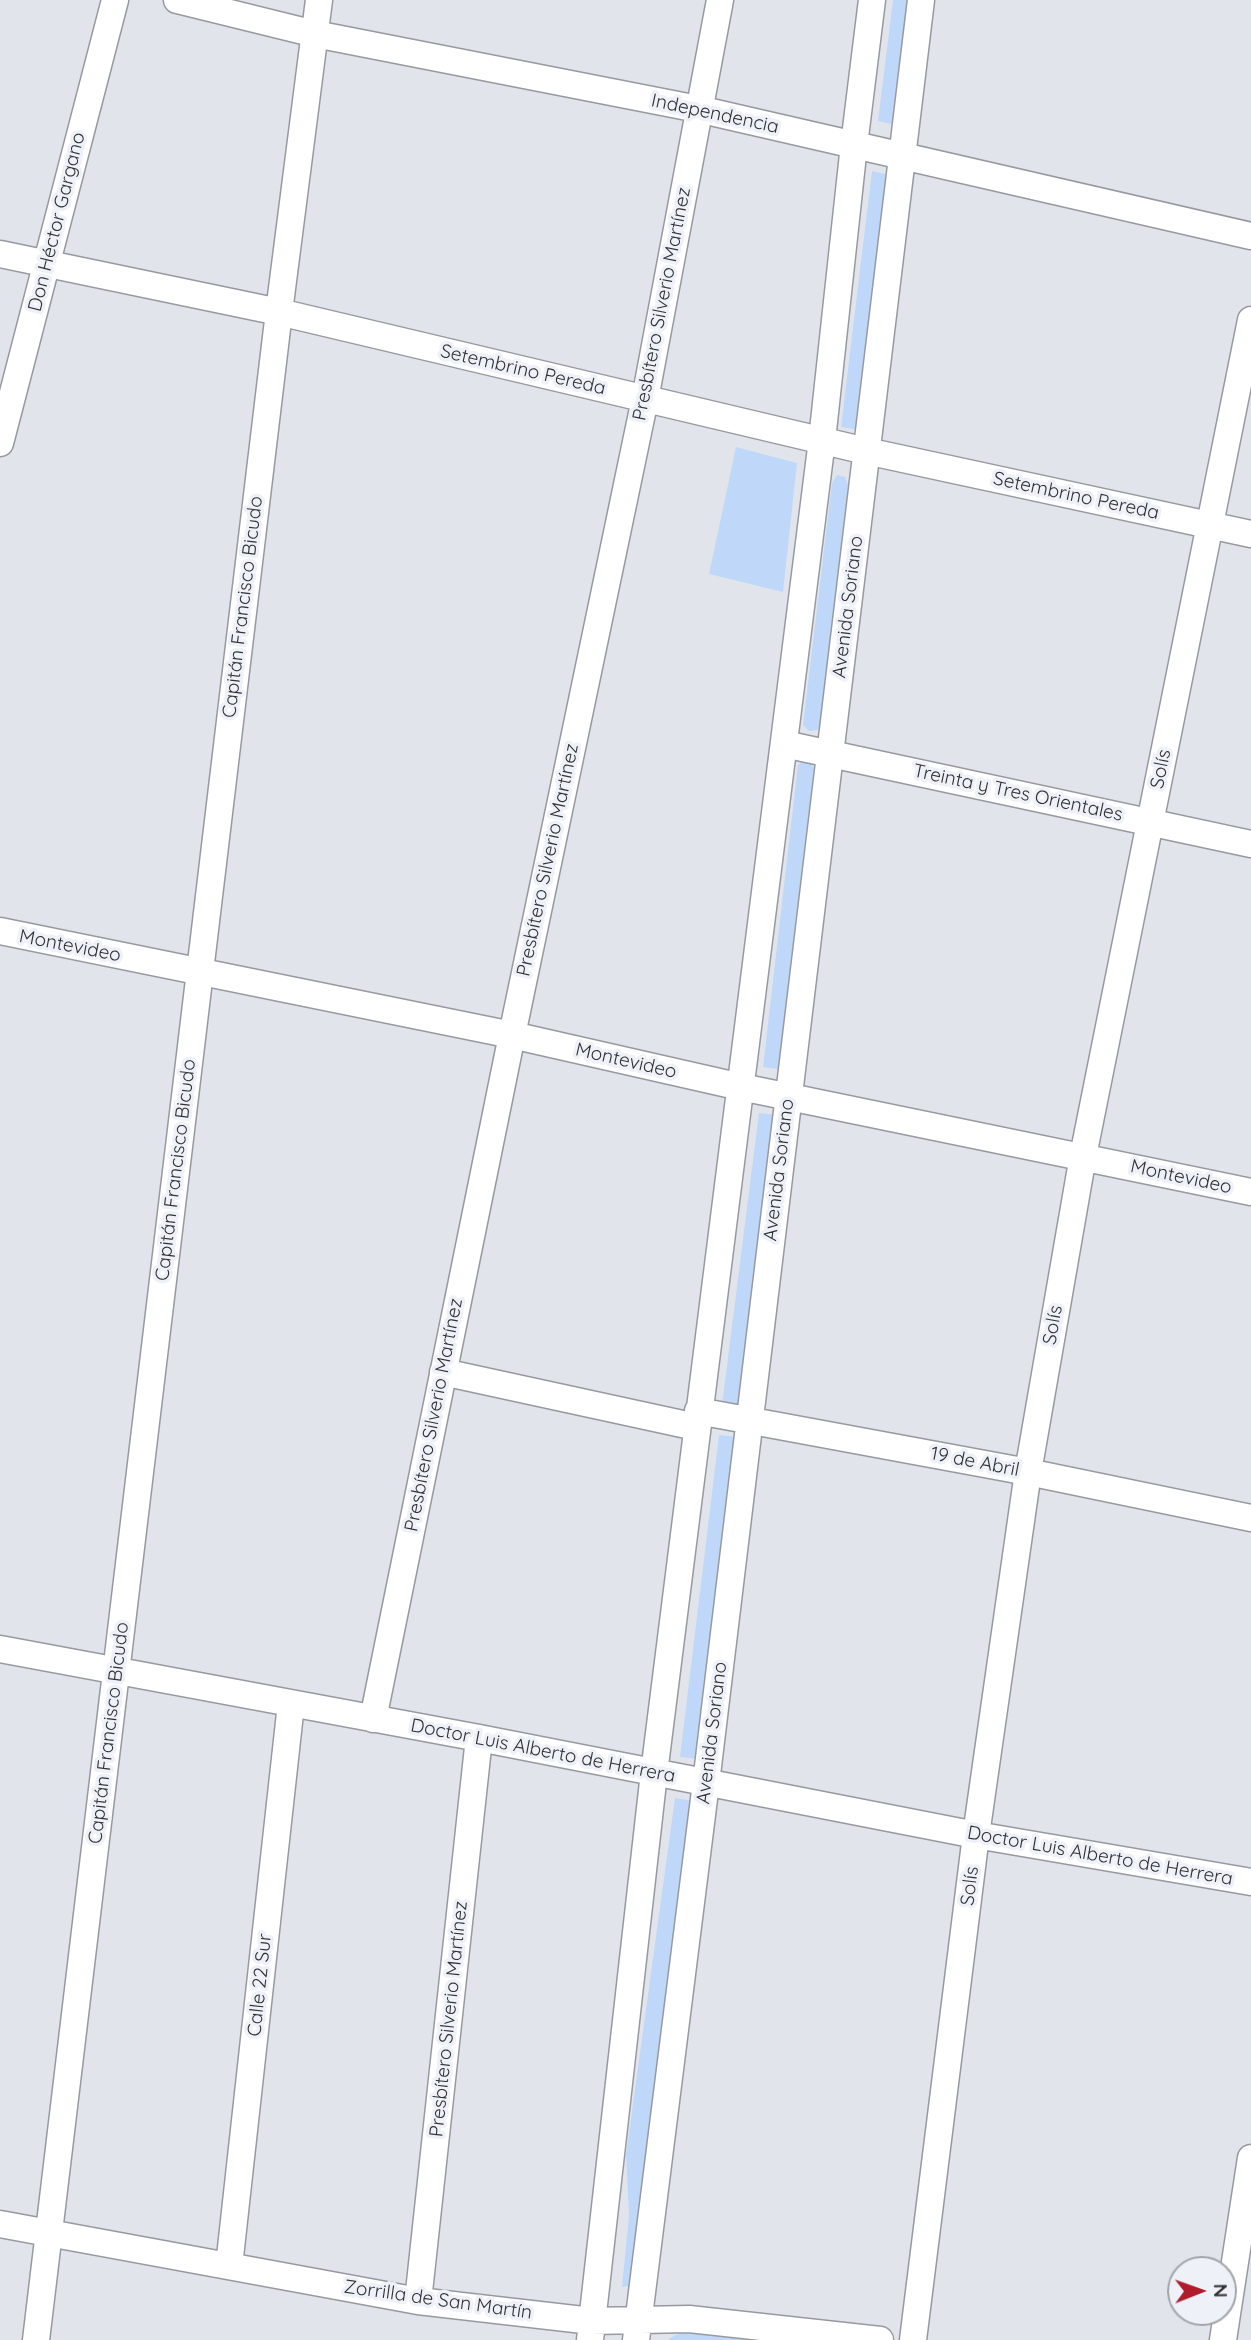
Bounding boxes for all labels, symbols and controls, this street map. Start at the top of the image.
street label: Independencia [649,89,781,139]
street label: Don Héctor Gargano [24,130,90,314]
street label: Presbítero Silverio Martínez [628,185,696,423]
street label: Setembrino Pereda [438,340,608,400]
street label: Setembrino Pereda [991,467,1161,525]
street label: Capitán Francisco Bicudo [218,495,268,719]
street label: Avenida Soriano [828,535,868,679]
street label: Presbítero Silverio Martínez [512,742,584,978]
street label: Solís [1146,747,1176,791]
street label: Treinta y Tres Orientales [911,760,1125,826]
street label: Montevideo [17,925,123,967]
street label: Montevideo [573,1038,679,1084]
street label: Capitán Francisco Bicudo [151,1058,201,1282]
street label: Avenida Soriano [759,1098,799,1242]
street label: Montevideo [1128,1155,1234,1199]
street label: Presbítero Silverio Martínez [400,1296,468,1534]
street label: Solís [1038,1304,1068,1346]
street label: 19 de Abril [929,1442,1021,1482]
street label: Capitán Francisco Bicudo [84,1621,134,1845]
street label: Avenida Soriano [692,1661,732,1805]
street label: Doctor Luis Alberto de Herrera [409,1714,677,1788]
street label: Doctor Luis Alberto de Herrera [965,1821,1235,1891]
street label: Solís [956,1865,984,1907]
street label: Presbítero Silverio Martínez [425,1900,473,2138]
street label: Calle 22 Sur [243,1932,277,2038]
north arrow [1167,2256,1237,2326]
street label: Zorrilla de San Martín [343,2276,533,2324]
text: N [1209,2283,1233,2298]

